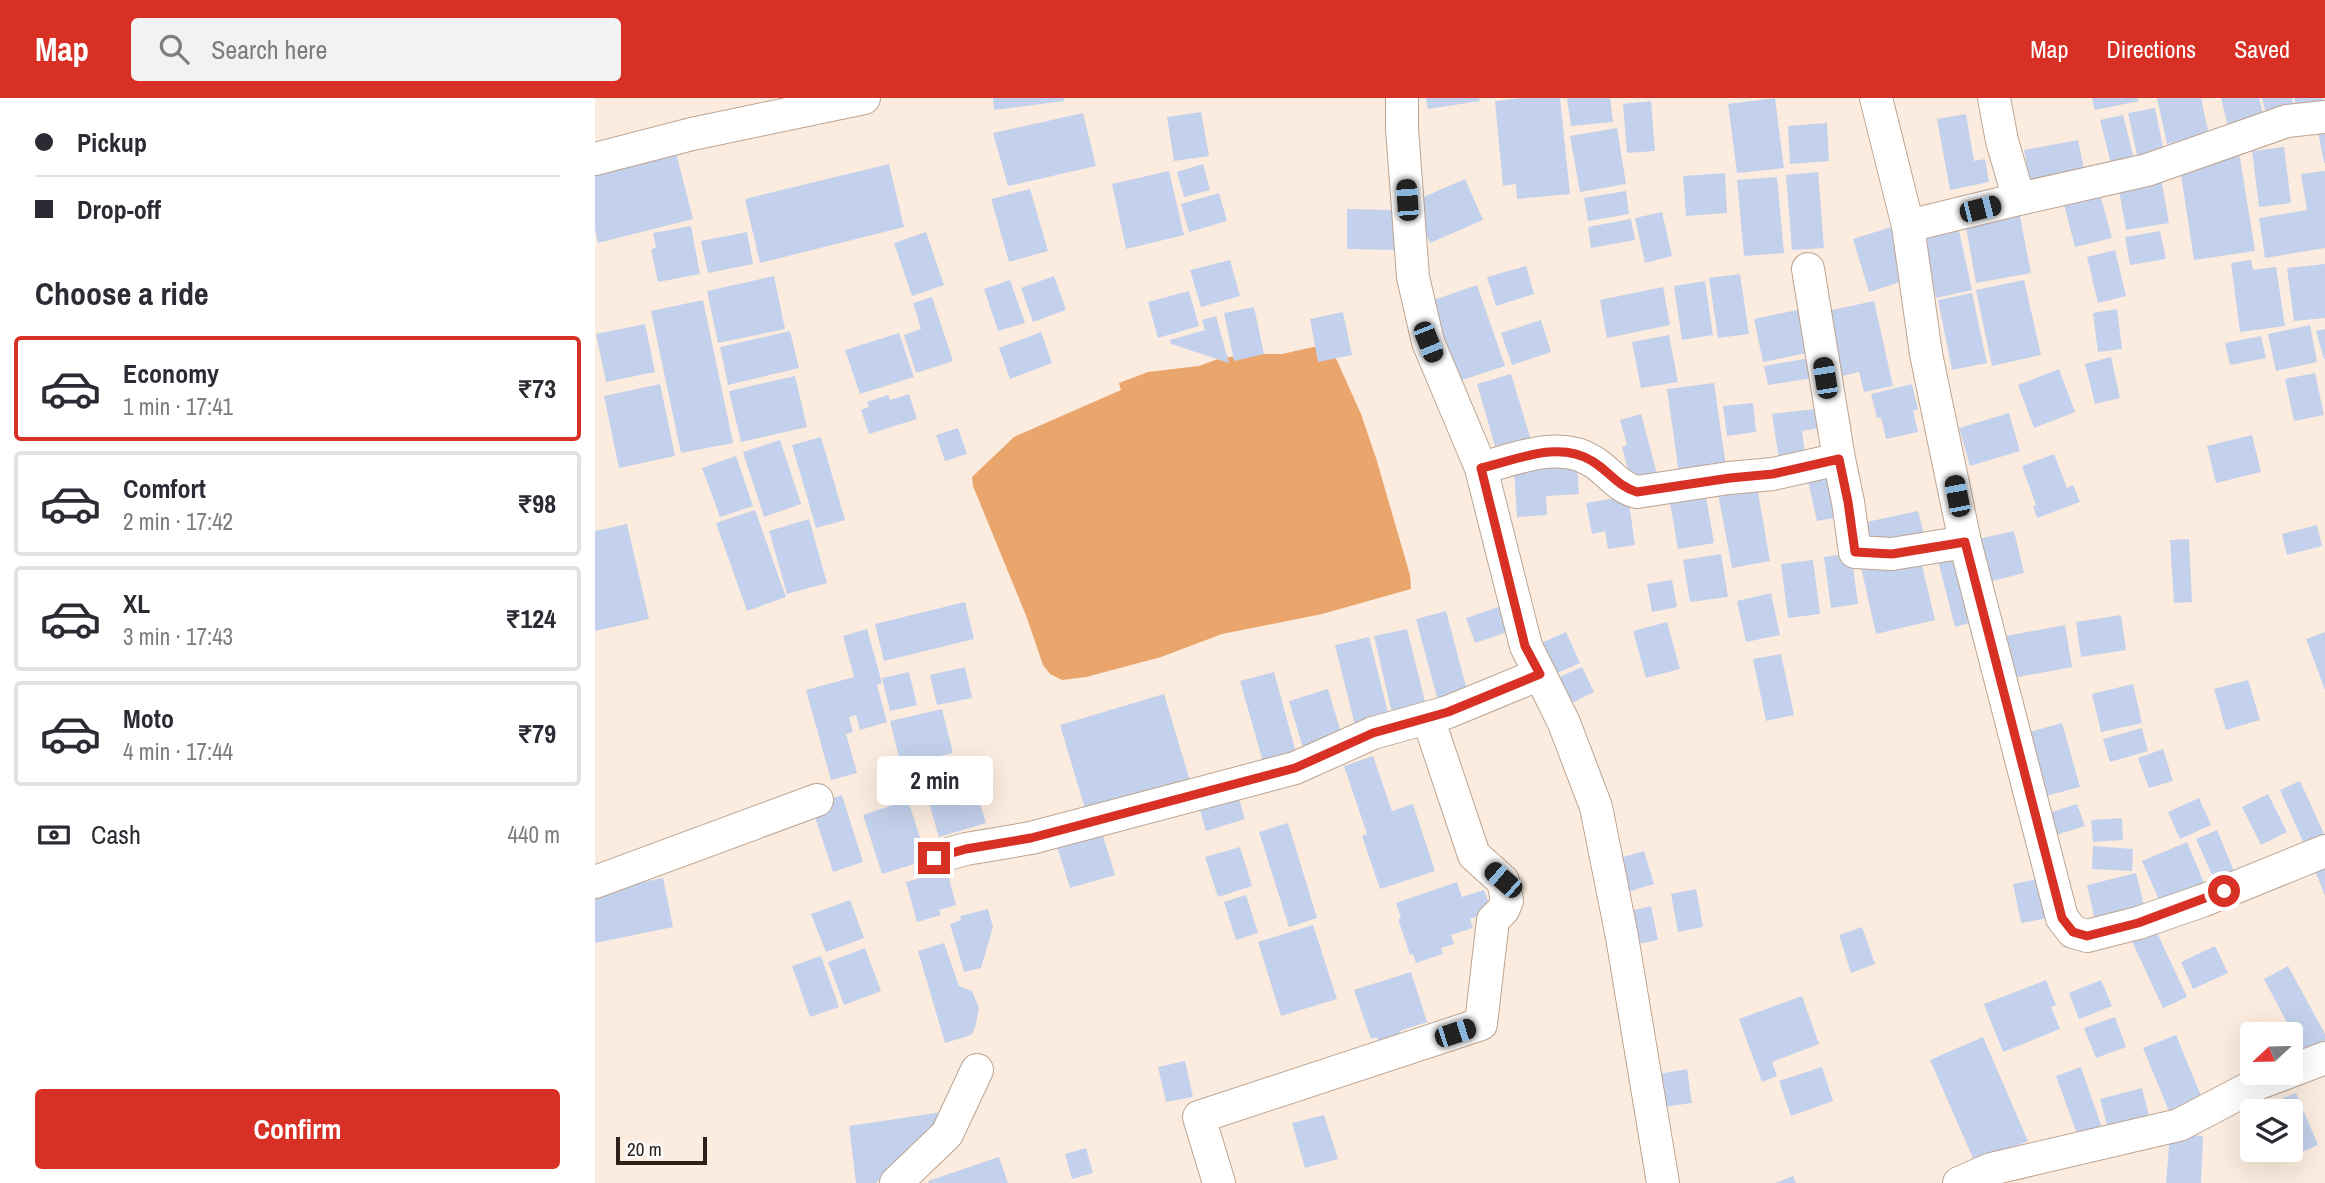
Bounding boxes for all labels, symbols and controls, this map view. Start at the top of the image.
search box [131,18,621,81]
text: Map [35,27,89,71]
icon: search [155,30,193,68]
text: Search here [211,32,327,67]
text: Map [2030,33,2068,65]
text: Directions [2106,33,2196,65]
text: Saved [2234,33,2290,65]
text: Pickup [77,125,147,160]
car [1396,178,1419,222]
text: Drop-off [77,192,161,227]
car [1958,194,2003,224]
text: Choose a ride [35,272,209,315]
car [1411,319,1446,365]
text: Economy [123,356,219,391]
car [1812,356,1839,400]
icon: car [39,357,102,420]
text: ₹73 [517,371,556,406]
text: 1 min · 17:41 [123,391,233,422]
text: Comfort [123,471,206,506]
icon: car [39,472,102,535]
car [1943,473,1972,519]
text: ₹98 [517,486,556,521]
text: 2 min · 17:42 [123,506,233,537]
text: XL [123,586,150,621]
icon: car [39,587,102,650]
text: ₹124 [505,601,556,636]
text: 3 min · 17:43 [123,621,233,652]
text: Moto [123,701,174,736]
icon: car [39,702,102,765]
text: ₹79 [517,716,556,751]
text: 4 min · 17:44 [123,736,233,767]
callout: 2 min [876,756,992,806]
text: 2 min [910,765,960,796]
icon: cash [35,816,73,854]
text: Cash [91,817,141,852]
text: 440 m [508,819,560,850]
route end [918,842,950,874]
car [1481,858,1526,902]
route start [2208,875,2240,907]
car [1432,1017,1479,1049]
north arrow [2240,1022,2303,1085]
map controls [2240,1022,2303,1162]
button: Confirm [35,1089,560,1169]
button: layers [2240,1099,2303,1162]
scale bar [616,1134,707,1166]
text: 20 m [627,1136,662,1162]

